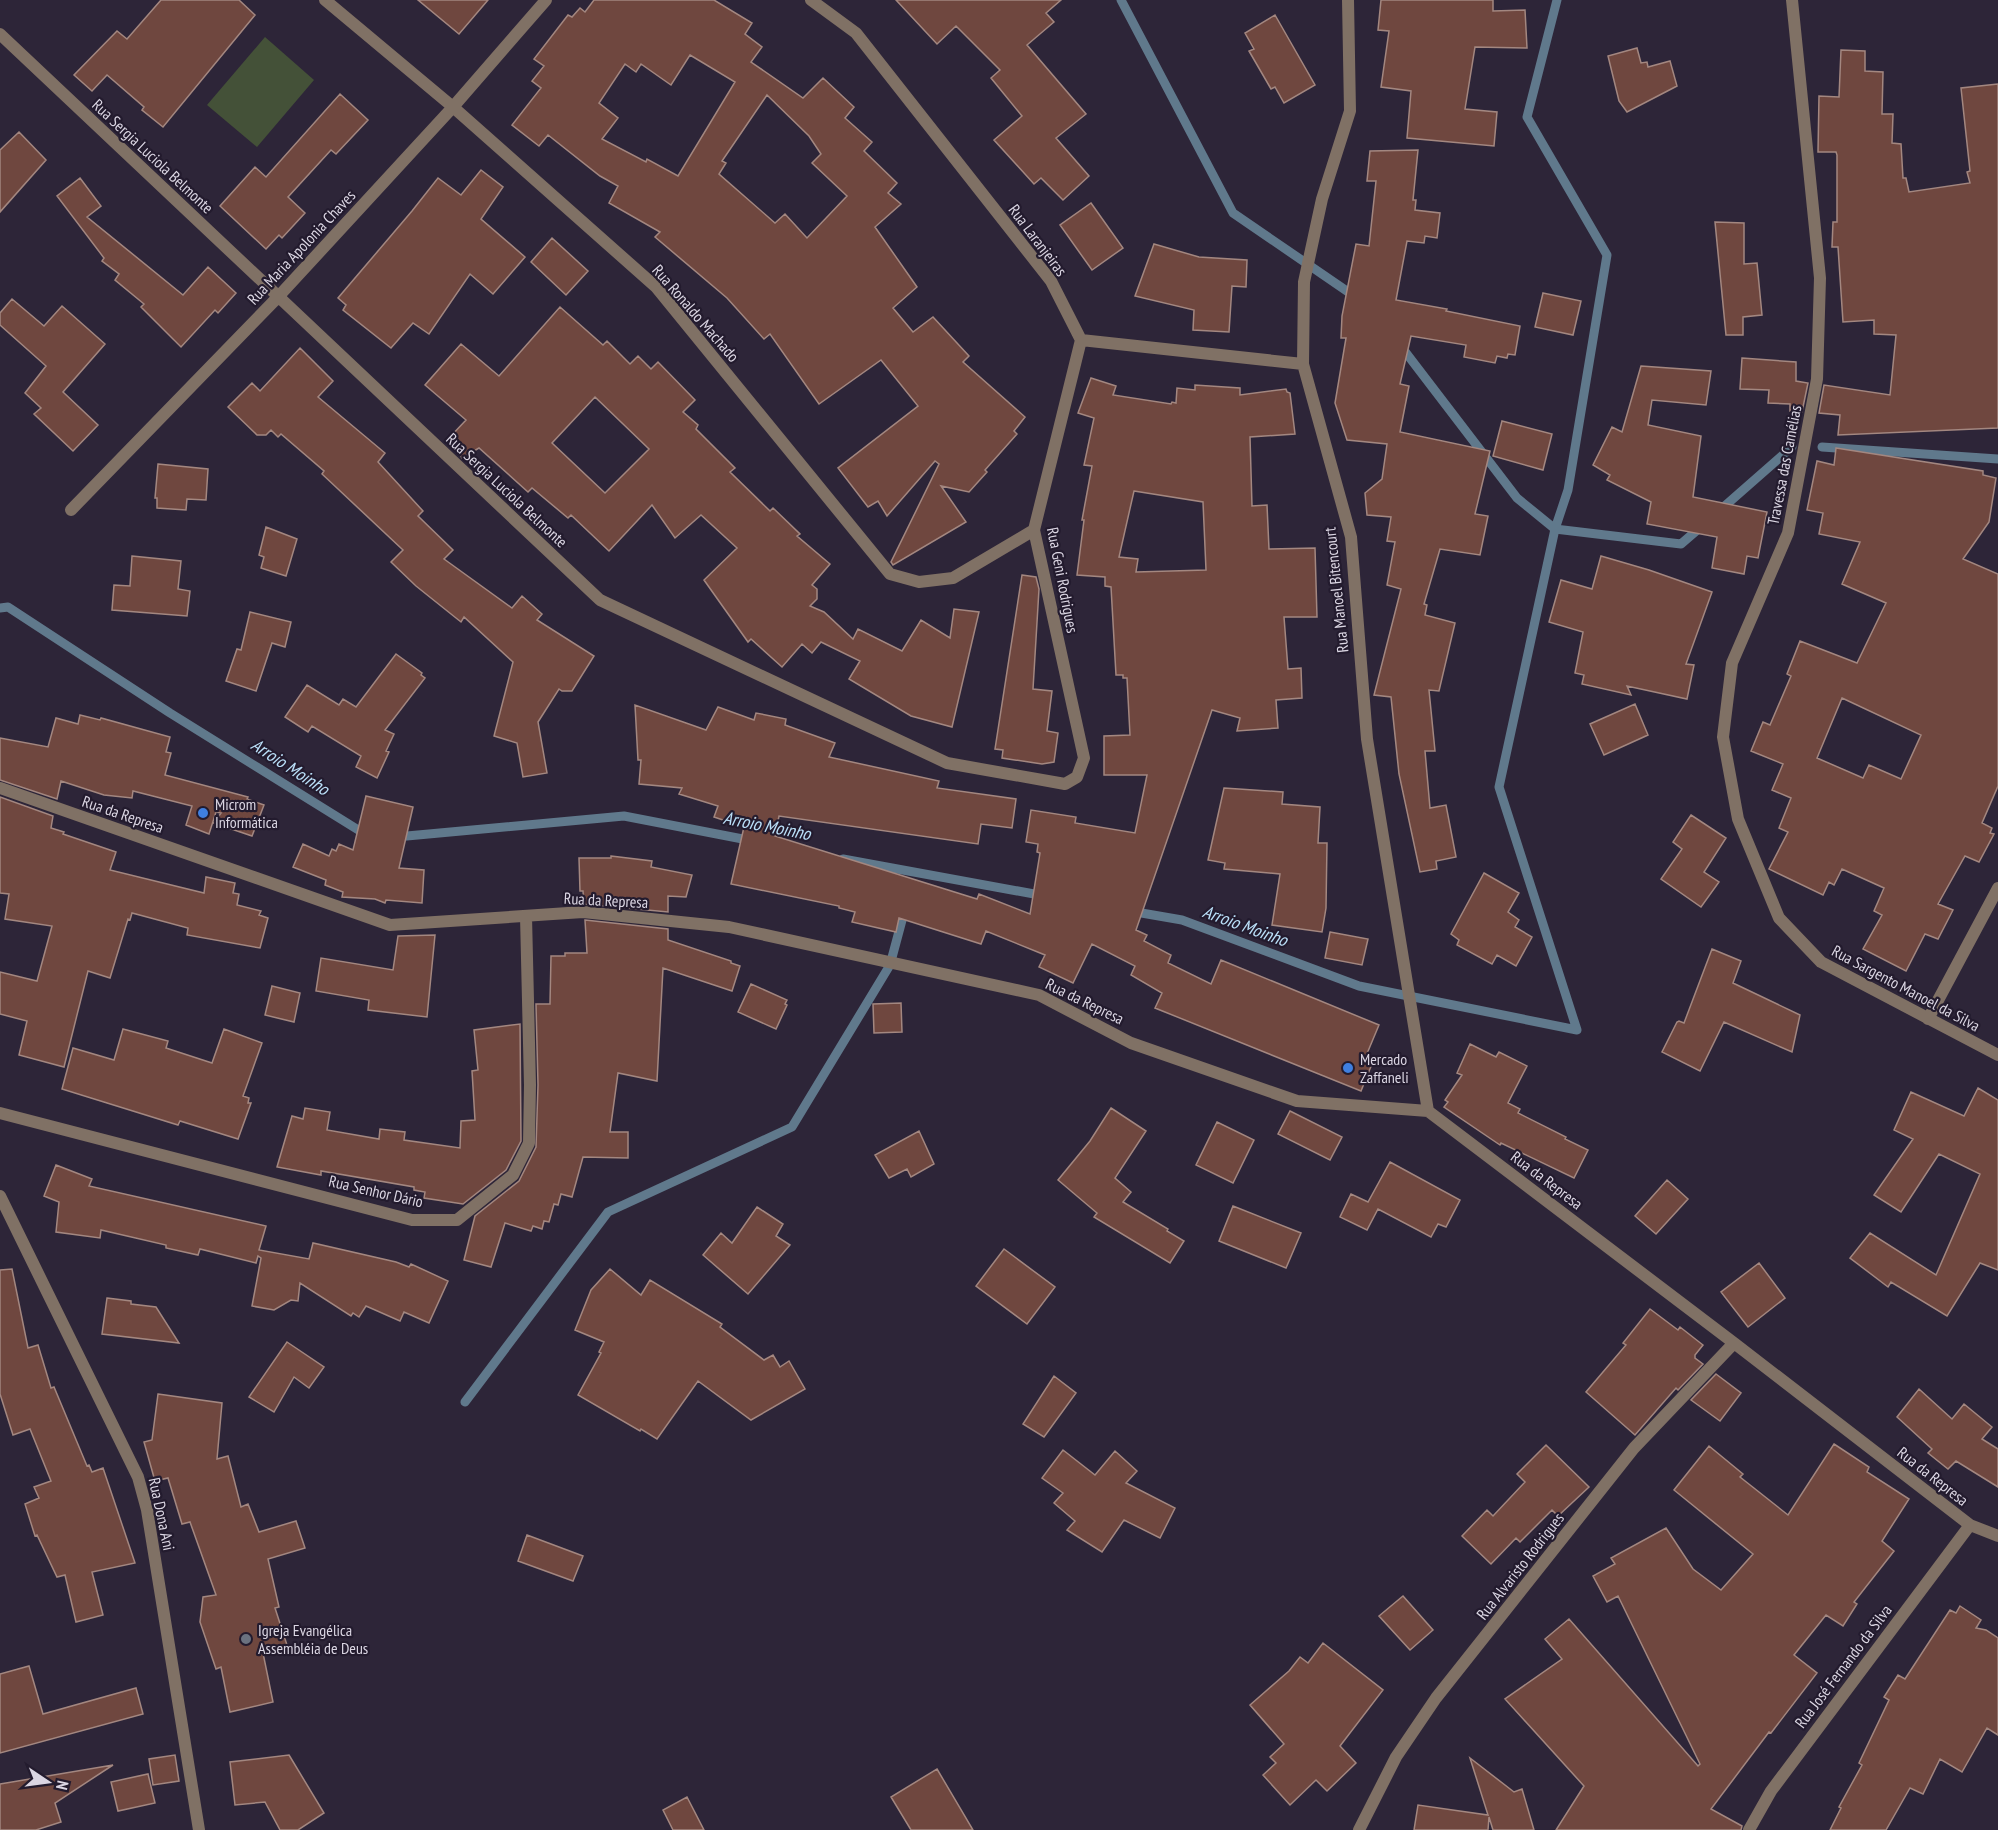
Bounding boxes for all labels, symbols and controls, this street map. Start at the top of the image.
street label: Rua Sergia Luciola Belmonte [88,95,218,217]
street label: Rua Maria Apolonia Chaves [243,185,359,309]
street label: Rua Laranjeiras [1005,200,1071,280]
street label: Rua Ronaldo Machado [648,260,744,366]
street label: Travessa das Camélias [1763,403,1805,527]
street label: Rua Sergia Luciola Belmonte [442,429,572,551]
street label: Rua Geni Rodrigues [1043,525,1083,635]
street label: Rua Manoel Bitencourt [1319,526,1353,654]
water label: Arroio Moinho [247,733,335,801]
street label: Rua da Represa [80,791,166,837]
place label: Microm Informática [215,794,278,832]
marker: Microm Informática [196,806,210,820]
water label: Arroio Moinho [722,806,814,845]
street label: Rua da Represa [563,888,649,912]
water label: Arroio Moinho [1200,900,1292,952]
street label: Rua Sargento Manoel da Silva [1829,940,1983,1036]
street label: Rua da Represa [1043,973,1127,1029]
place label: Mercado Zaffaneli [1360,1049,1409,1087]
marker: Mercado Zaffaneli [1341,1061,1355,1075]
street label: Rua da Represa [1507,1147,1587,1213]
street label: Rua Senhor Dário [327,1170,425,1212]
street label: Rua da Represa [1894,1442,1972,1510]
street label: Rua Dona Ani [145,1476,179,1552]
street label: Rua Alvaristo Rodrigues [1472,1508,1568,1624]
street label: Rua José Fernando da Silva [1790,1600,1896,1732]
place label: Igreja Evangélica Assembléia de Deus [258,1620,368,1658]
marker: Igreja Evangélica Assembléia de Deus [239,1632,253,1646]
north arrow [18,1752,78,1812]
text: N [52,1779,73,1792]

